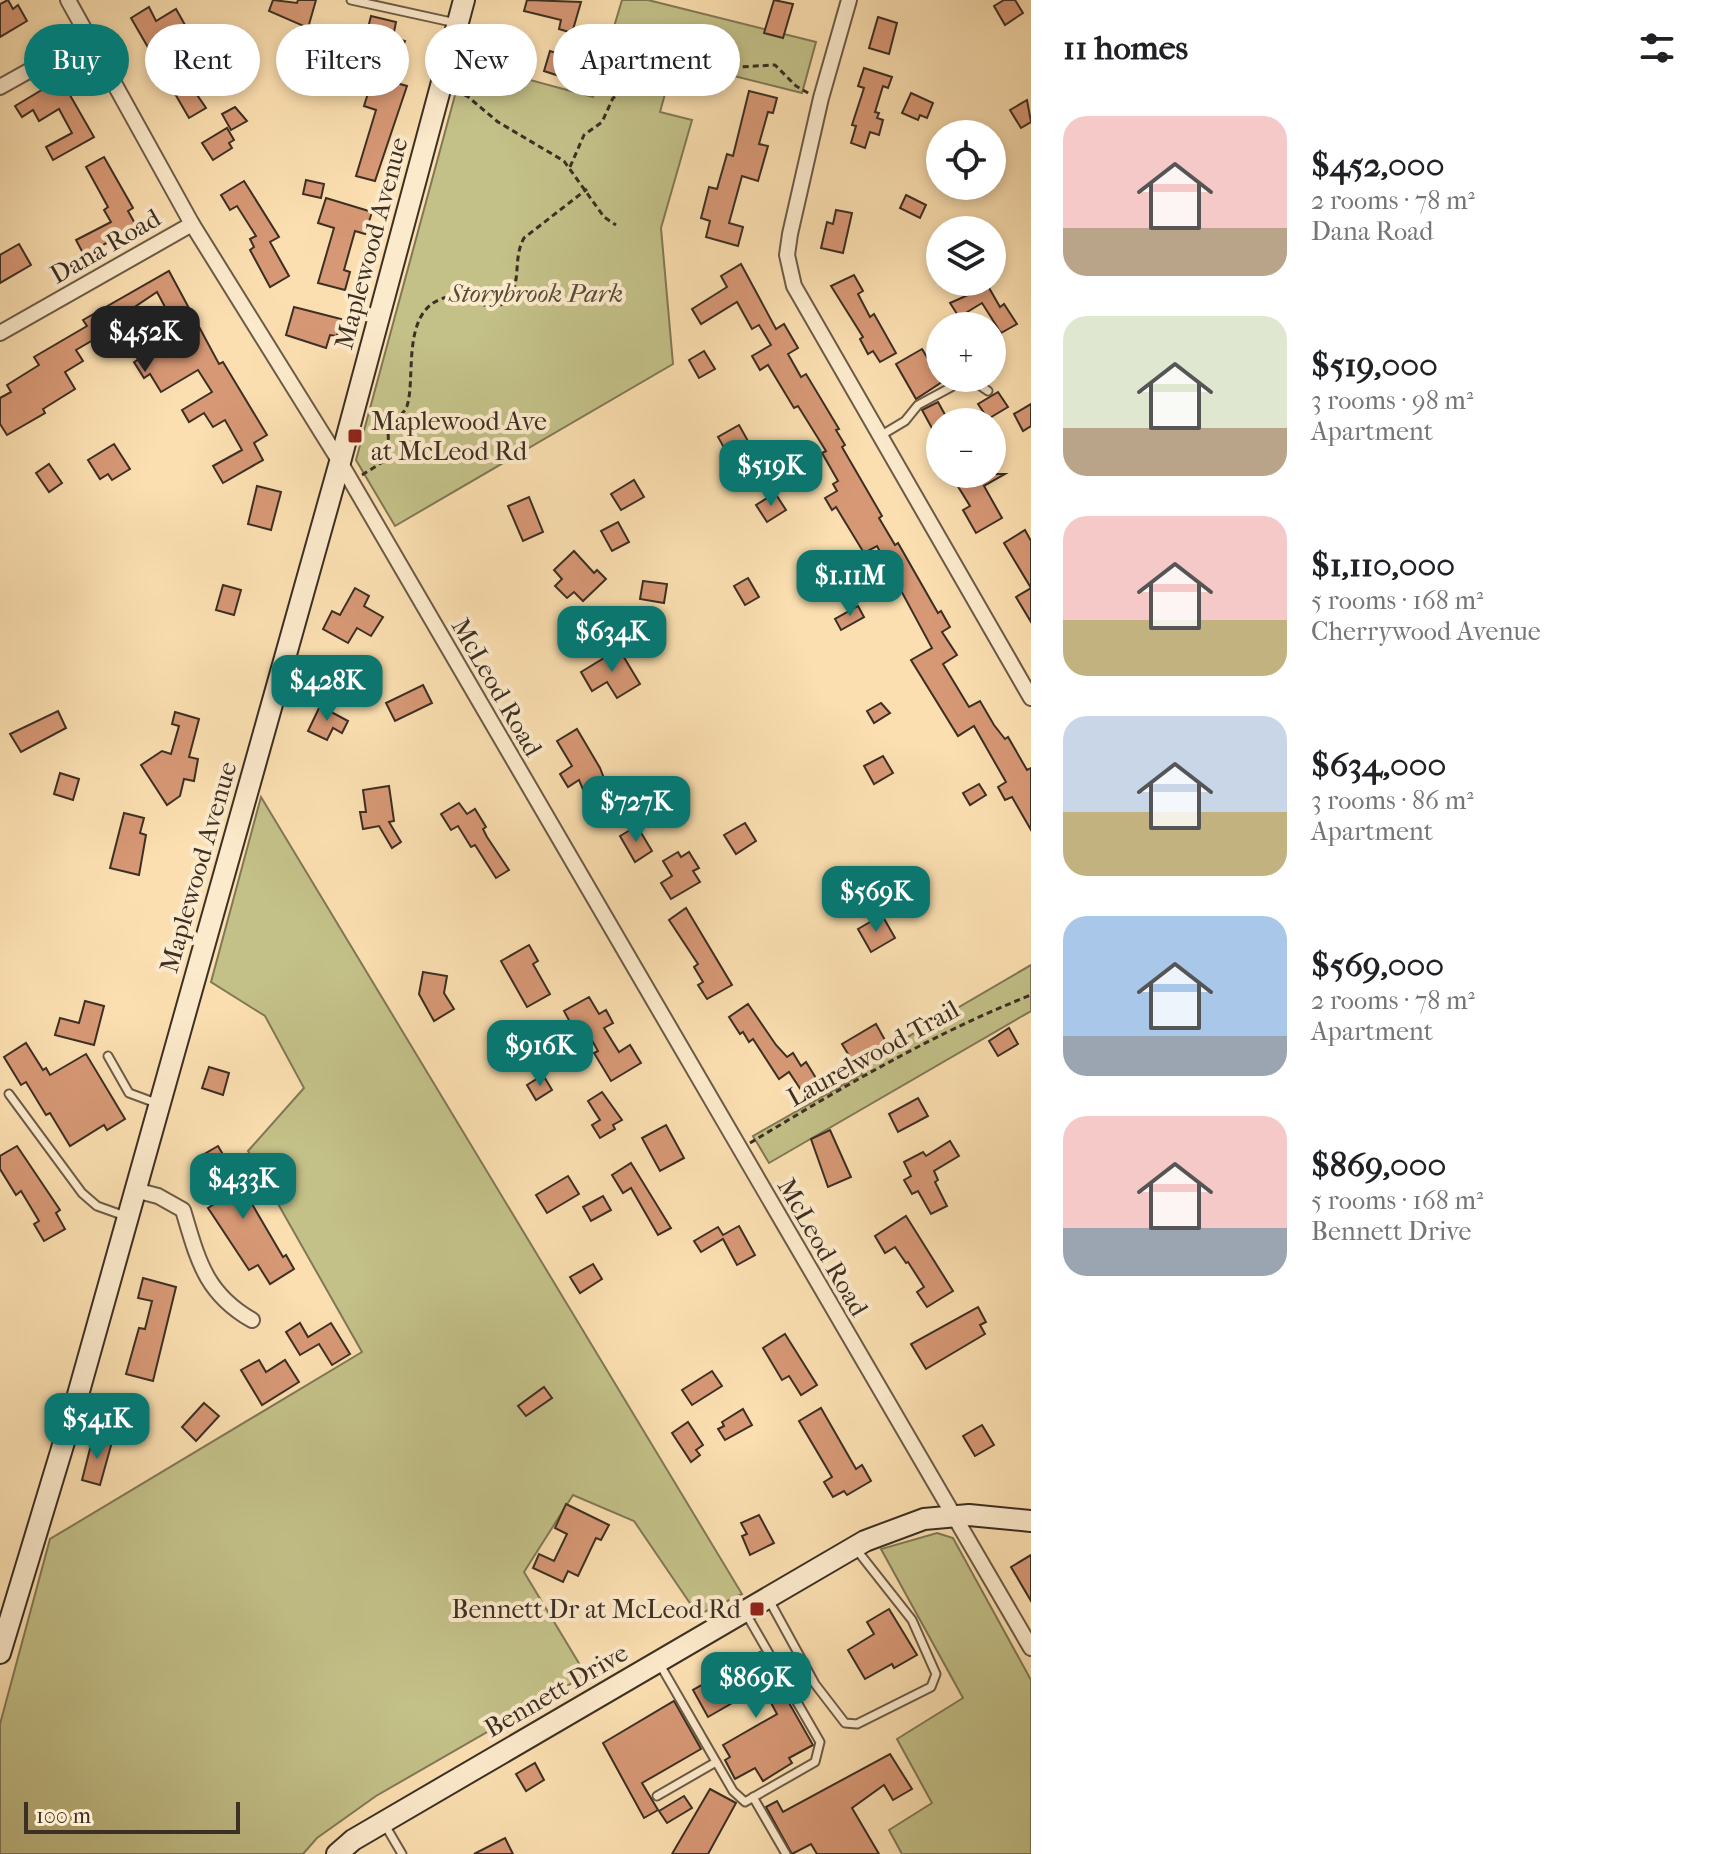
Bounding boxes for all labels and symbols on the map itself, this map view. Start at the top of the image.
street label: Maplewood Avenue [328,134,415,352]
street label: Dana Road [44,202,167,290]
park label: Storybrook Park [448,278,623,309]
pin: $452K [89,306,201,374]
place label: Maplewood Ave at McLeod Rd [371,406,547,467]
marker: Maplewood Ave at McLeod Rd [346,427,364,445]
pin: $519K [715,440,827,508]
pin: $1.11M [785,550,915,618]
pin: $634K [556,606,668,674]
street label: McLeod Road [445,613,549,763]
pin: $428K [271,655,383,723]
street label: Maplewood Avenue [154,758,243,976]
pin: $727K [580,776,692,844]
pin: $569K [820,866,932,934]
street label: Laurelwood Trail [782,993,965,1113]
pin: $916K [484,1020,596,1088]
pin: $433K [187,1153,299,1221]
street label: McLeod Road [771,1173,875,1323]
pin: $541K [41,1393,153,1461]
place label: Bennett Dr at McLeod Rd [452,1594,742,1625]
marker: Bennett Dr at McLeod Rd [748,1600,766,1618]
street label: Bennett Drive [479,1637,634,1744]
pin: $869K [700,1652,812,1720]
scale bar [24,1798,240,1834]

